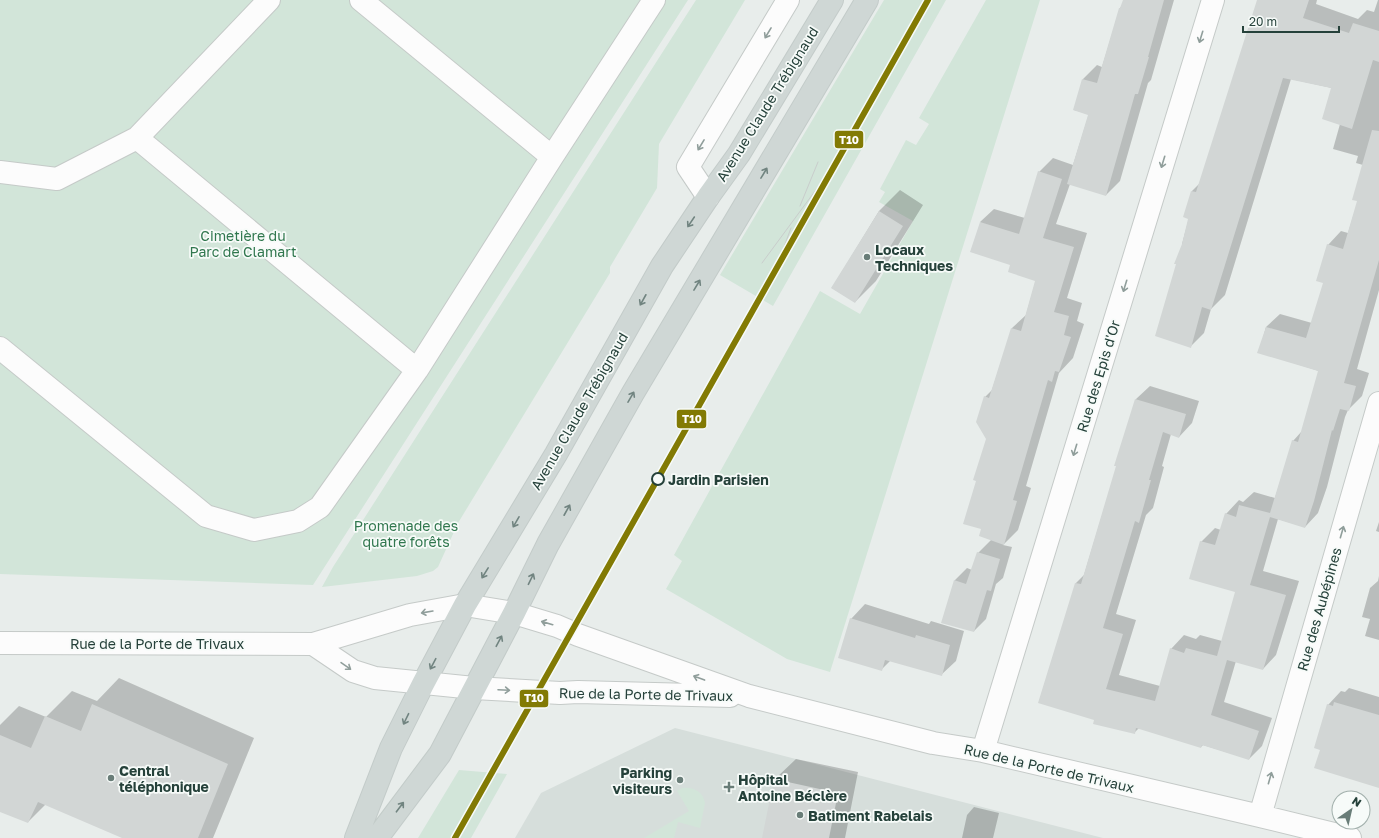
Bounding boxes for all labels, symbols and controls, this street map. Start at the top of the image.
scale bar [1243,8,1339,34]
text: 20 m [1249,14,1277,29]
street label: Avenue Claude Trébignaud [712,24,822,184]
one-way arrow [764,27,772,39]
one-way arrow [1197,31,1204,44]
line badge: T10 [834,130,864,149]
text: T10 [839,133,859,146]
one-way arrow [697,139,705,151]
one-way arrow [1159,155,1166,168]
one-way arrow [760,167,768,179]
one-way arrow [687,216,695,227]
park label: Cimetière du Parc de Clamart [189,227,297,260]
place label: Locaux Techniques [875,241,953,274]
marker: Locaux Techniques [862,252,872,262]
one-way arrow [1121,279,1128,292]
one-way arrow [693,280,701,291]
one-way arrow [638,294,646,306]
street label: Rue des Epis d'Or [1073,317,1123,434]
street label: Avenue Claude Trébignaud [527,329,631,493]
one-way arrow [628,391,636,403]
line badge: T10 [676,409,707,429]
text: T10 [682,412,702,425]
one-way arrow [1071,444,1078,457]
place label: Jardin Parisien [668,471,769,488]
marker: Jardin Parisien [651,472,665,486]
one-way arrow [564,504,572,516]
one-way arrow [511,516,519,528]
park label: Promenade des quatre forêts [354,517,458,550]
one-way arrow [1339,526,1346,539]
street label: Rue des Aubépines [1293,545,1345,673]
one-way arrow [481,567,489,578]
one-way arrow [528,573,535,585]
one-way arrow [421,608,434,616]
one-way arrow [541,619,554,626]
street label: Rue de la Porte de Trivaux [70,635,244,652]
one-way arrow [496,636,504,648]
one-way arrow [429,658,437,670]
one-way arrow [340,662,351,670]
one-way arrow [693,674,705,682]
street label: Rue de la Porte de Trivaux [559,684,734,704]
one-way arrow [497,686,510,693]
line badge: T10 [519,689,549,708]
text: T10 [524,691,544,704]
one-way arrow [402,712,409,724]
street label: Rue de la Porte de Trivaux [962,740,1136,796]
place label: Central téléphonique [119,762,209,795]
place label: Parking visiteurs [613,764,672,797]
place label: Hôpital Antoine Béclère [738,771,847,804]
one-way arrow [1267,772,1274,785]
marker: Central téléphonique [106,773,116,783]
marker: Parking visiteurs [675,775,685,785]
marker: Hôpital Antoine Béclère [723,781,735,793]
north arrow [1331,790,1371,830]
text: N [1350,794,1364,809]
one-way arrow [396,801,404,812]
place label: Batiment Rabelais [808,807,933,824]
marker: Batiment Rabelais [795,810,805,820]

